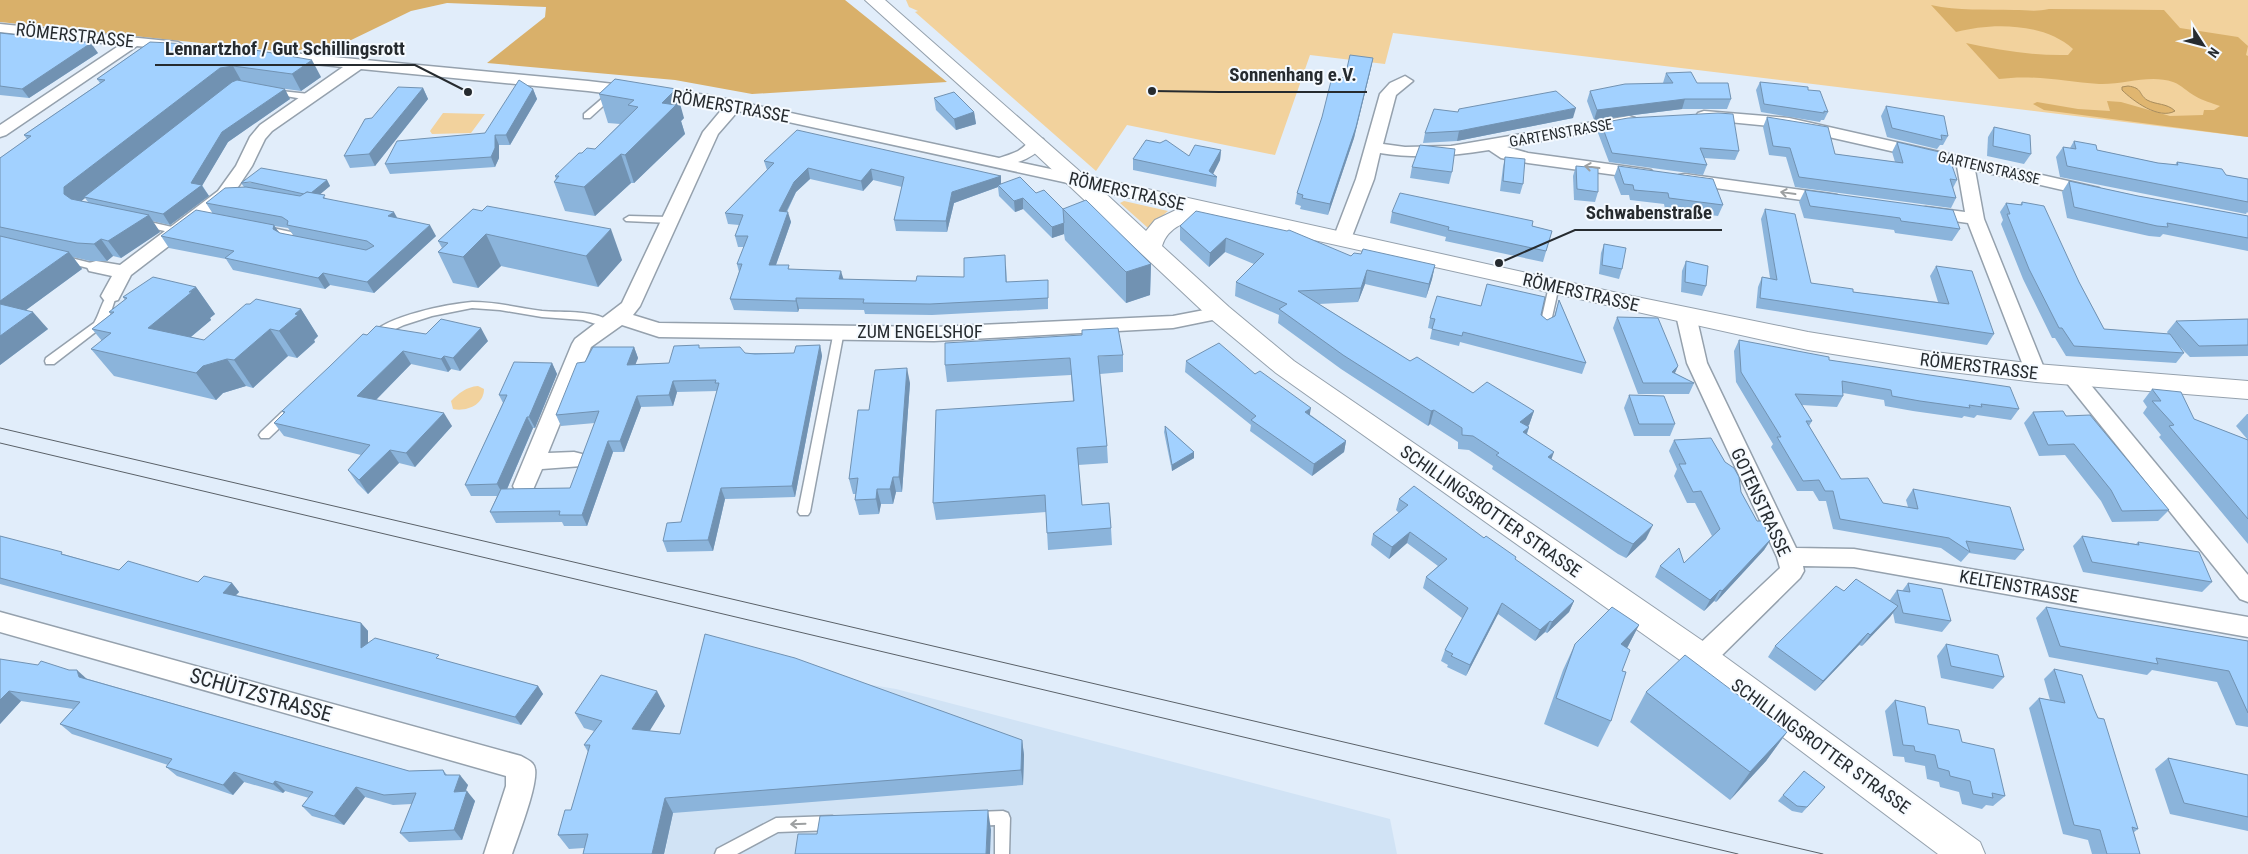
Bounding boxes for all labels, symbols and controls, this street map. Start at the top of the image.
street label: RÖMERSTRASSE [15,18,135,52]
north arrow [2178,20,2228,70]
callout: Lennartzhof / Gut Schillingsrott [155,31,415,65]
text: Lennartzhof / Gut Schillingsrott [165,37,405,60]
text: N [2205,44,2223,61]
callout: Sonnenhang e.V. [1219,58,1367,92]
text: Sonnenhang e.V. [1229,63,1357,86]
street label: RÖMERSTRASSE [671,85,791,127]
street label: GARTENSTRASSE [1508,115,1614,151]
street label: GARTENSTRASSE [1936,147,2042,189]
one-way arrow [1585,161,1601,171]
street label: RÖMERSTRASSE [1067,167,1187,215]
one-way arrow [1780,188,1796,198]
callout: Schwabenstraße [1575,196,1722,230]
text: Schwabenstraße [1586,201,1712,224]
street label: RÖMERSTRASSE [1521,268,1641,316]
street label: ZUM ENGELSHOF [857,321,983,342]
street label: RÖMERSTRASSE [1919,348,2039,384]
street label: SCHILLINGSROTTER STRASSE [1397,440,1585,582]
street label: GOTENSTRASSE [1727,445,1795,559]
street label: KELTENSTRASSE [1958,565,2080,607]
street label: SCHÜTZSTRASSE [187,663,335,727]
street label: SCHILLINGSROTTER STRASSE [1728,674,1915,818]
one-way arrow [790,819,806,829]

